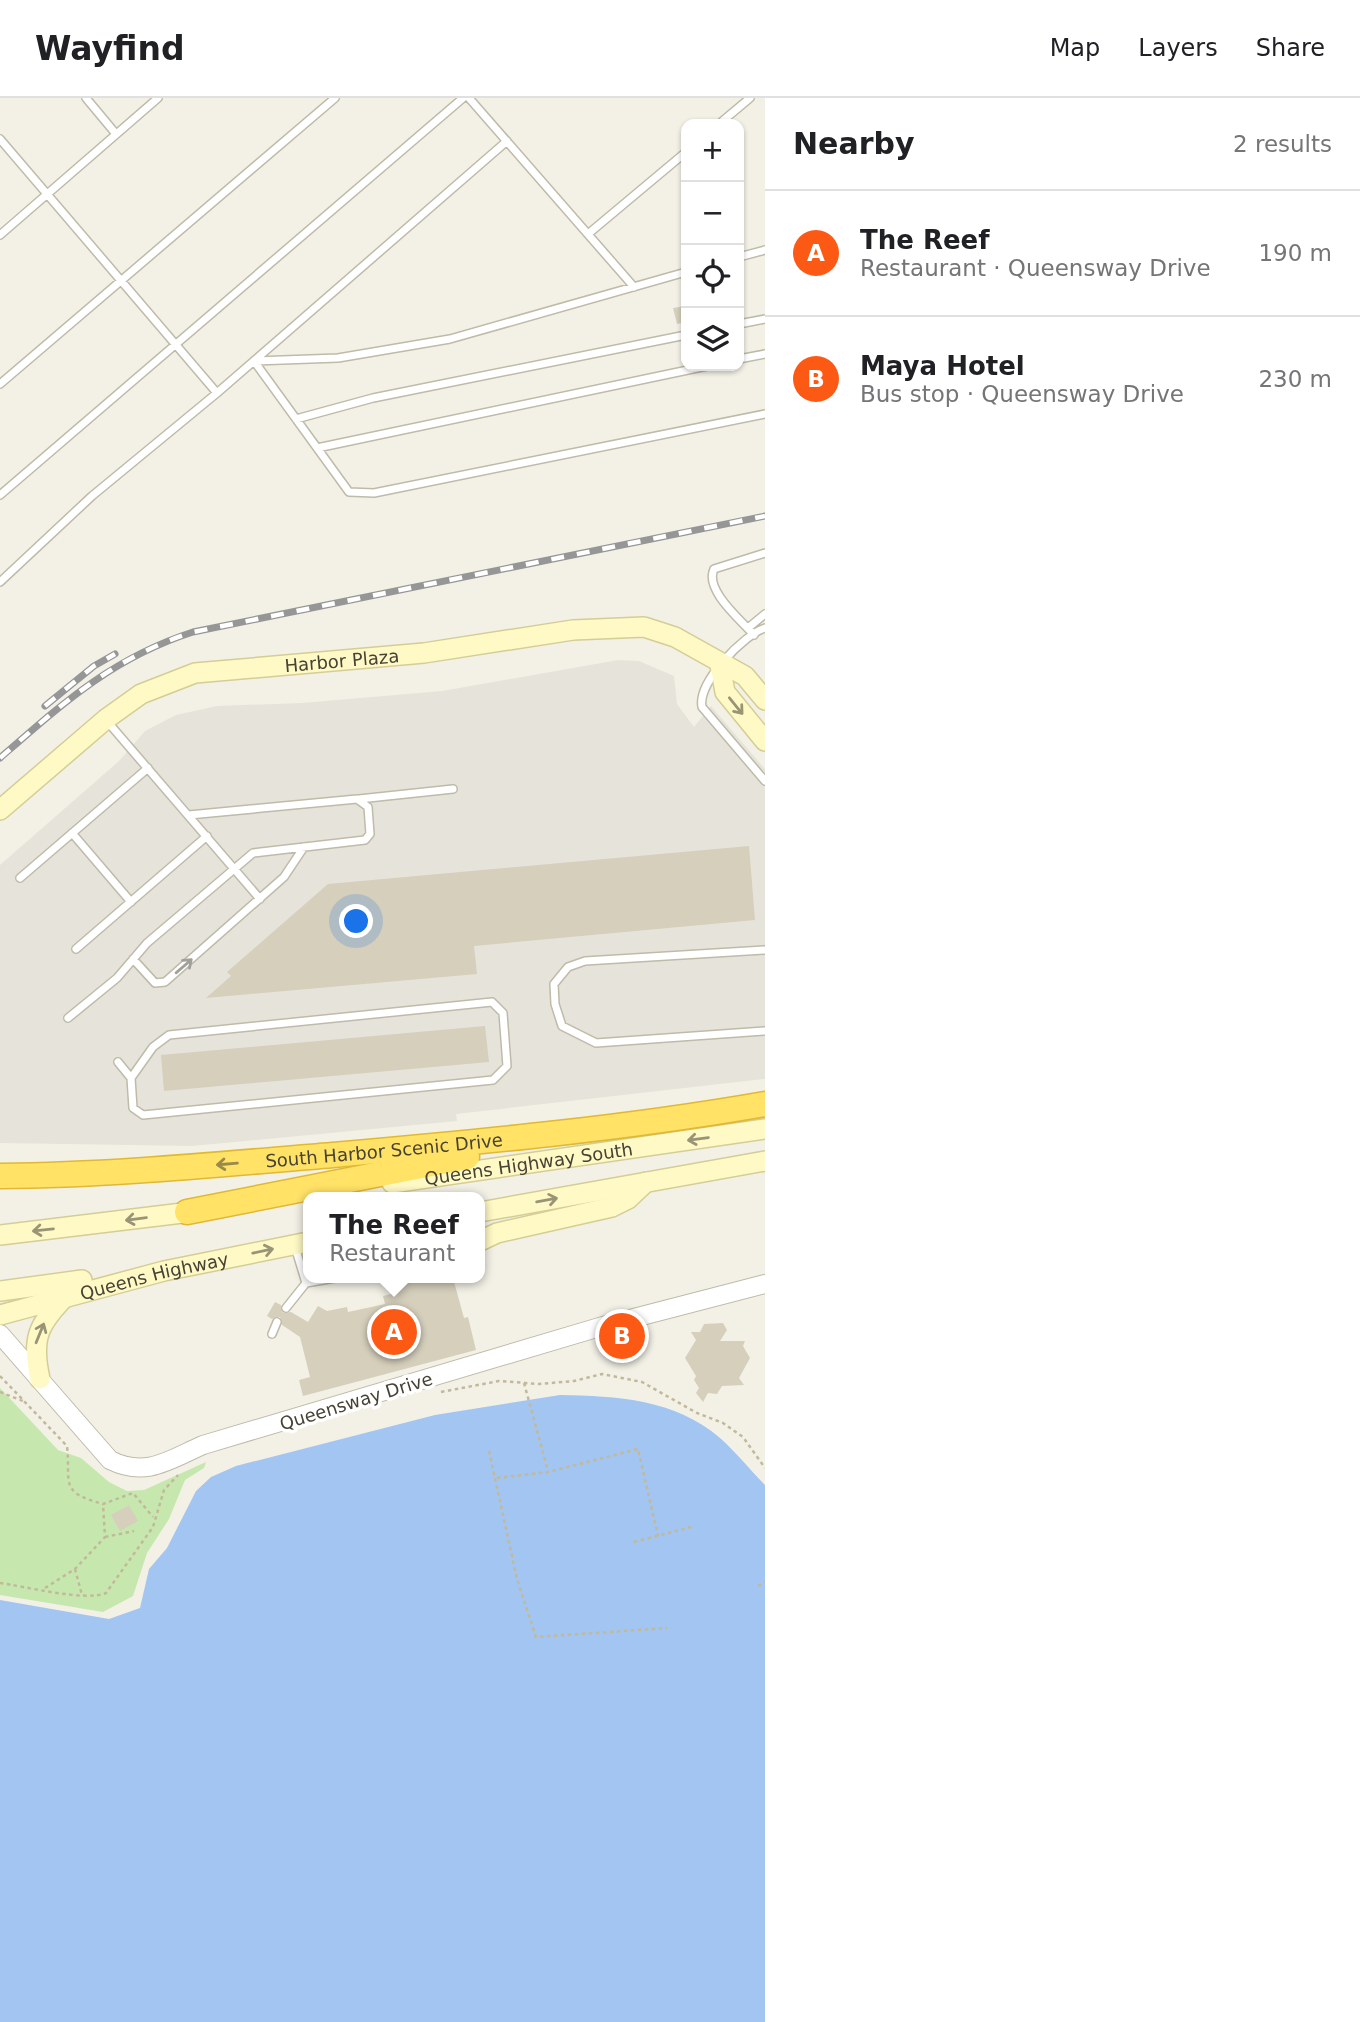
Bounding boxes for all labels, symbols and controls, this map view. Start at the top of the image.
text: Wayfind [35,29,185,68]
text: Map [1050,34,1100,62]
text: Layers [1138,34,1218,62]
text: Share [1256,34,1325,62]
map controls [681,119,744,371]
button: + [681,119,744,182]
text: Nearby [793,126,915,161]
text: 2 results [1233,131,1332,157]
button: − [681,182,744,245]
text: The Reef [860,225,990,255]
text: A [807,240,825,266]
text: 190 m [1258,240,1332,266]
button: locate [681,245,744,308]
text: Restaurant · Queensway Drive [860,255,1211,281]
button: layers [681,308,744,371]
text: Maya Hotel [860,351,1025,381]
text: B [807,366,825,392]
text: 230 m [1258,366,1332,392]
text: Bus stop · Queensway Drive [860,381,1184,407]
street label: Harbor Plaza [284,645,400,676]
one-way arrow [729,696,744,714]
your location [339,904,373,938]
one-way arrow [174,958,192,974]
street label: South Harbor Scenic Drive [264,1129,504,1171]
one-way arrow [687,1133,709,1146]
street label: Queens Highway South [423,1138,634,1189]
one-way arrow [216,1158,239,1171]
popup [303,1192,485,1283]
one-way arrow [535,1192,558,1206]
text: The Reef [329,1210,459,1240]
one-way arrow [125,1212,148,1225]
one-way arrow [32,1224,54,1237]
text: Restaurant [329,1240,455,1266]
one-way arrow [251,1244,274,1258]
street label: Queens Highway [77,1248,230,1304]
pin: A [371,1306,417,1358]
pin: B [599,1310,645,1362]
one-way arrow [34,1322,47,1344]
street label: Queensway Drive [277,1368,435,1434]

